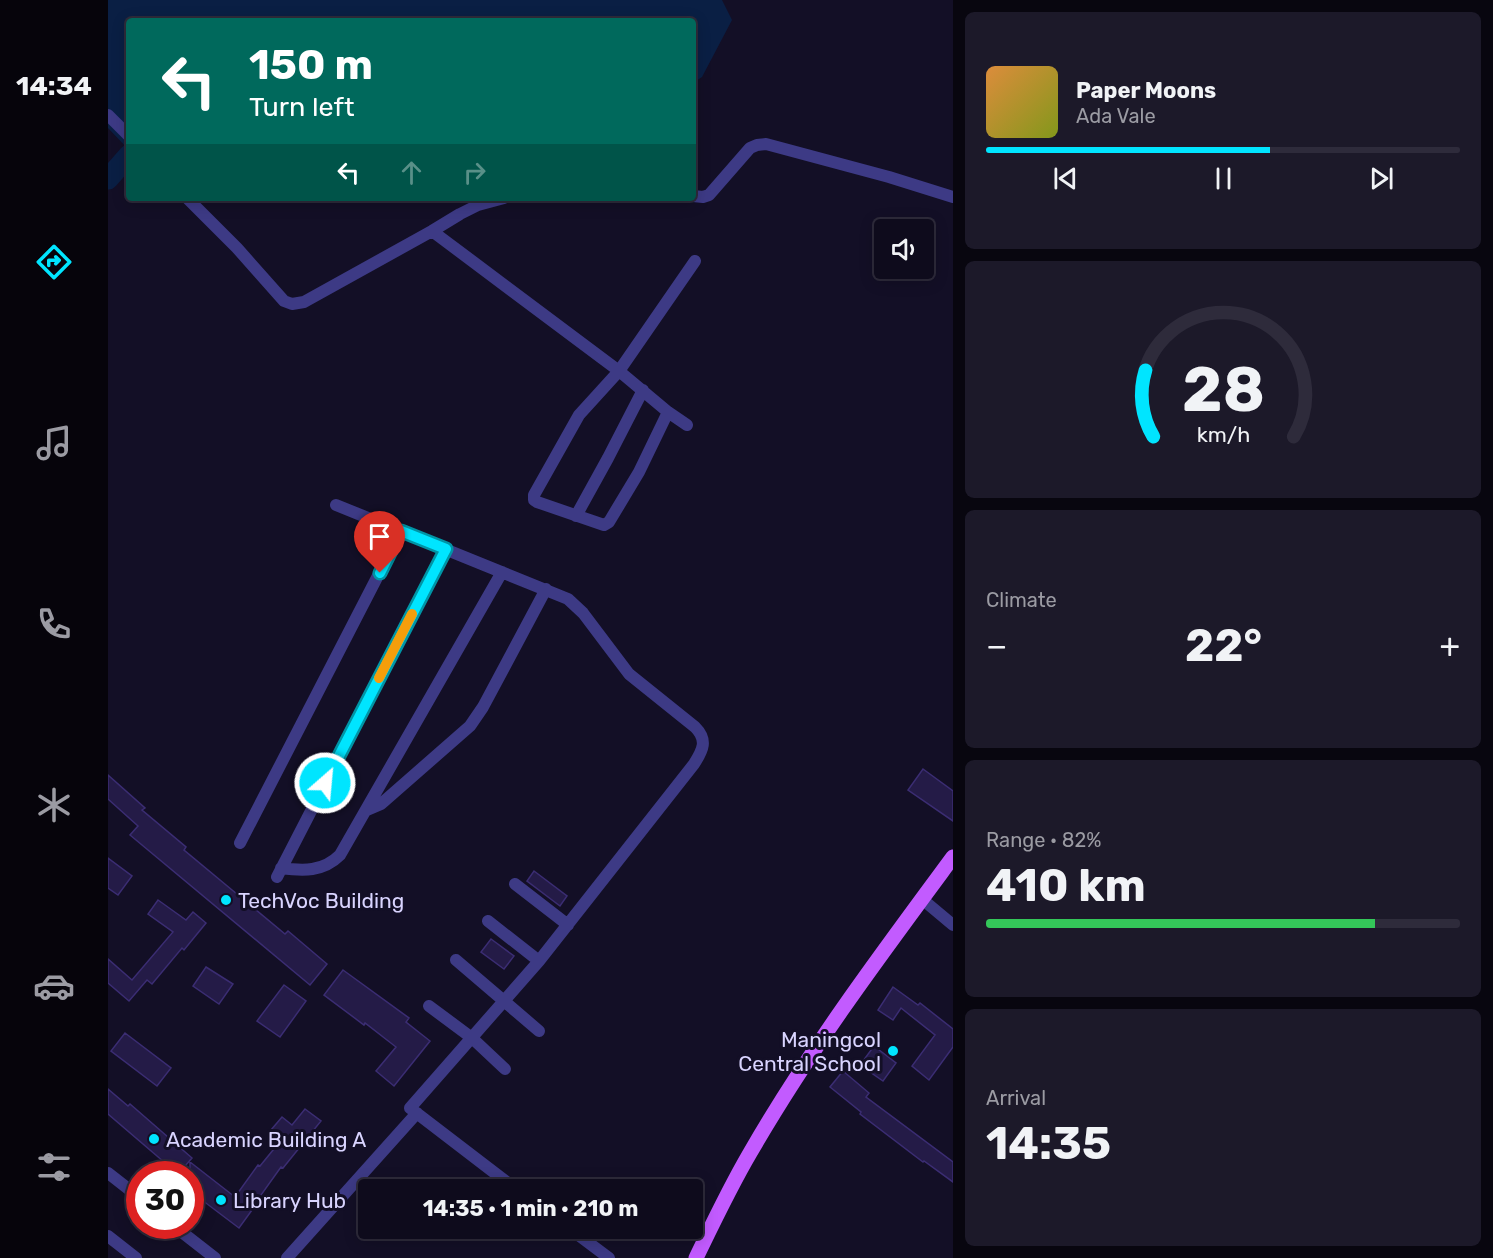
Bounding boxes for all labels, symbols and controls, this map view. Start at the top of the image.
text: 150 m [249,40,373,90]
icon: left [150,42,228,120]
text: 14:34 [16,70,92,102]
text: Paper Moons [1076,77,1216,104]
text: Turn left [249,91,354,123]
text: Ada Vale [1076,104,1156,128]
icon: left [332,156,365,189]
icon: ahead [395,156,428,189]
icon: right [458,156,491,189]
icon: previous [1049,162,1082,195]
icon: pause [1207,162,1240,195]
icon: next [1365,162,1398,195]
map controls [874,219,934,279]
button: sound [874,219,934,279]
icon: directions [33,241,75,283]
text: 28 [1182,353,1264,427]
icon: music [33,422,75,464]
text: km/h [1196,422,1250,447]
pin [354,511,405,573]
icon: arrive [363,520,396,553]
text: Climate [986,588,1057,612]
icon: phone [33,603,75,645]
text: 22° [1185,619,1262,672]
text: − [986,626,1007,665]
text: + [1439,626,1460,665]
position arrow [293,751,357,815]
icon: climate [33,784,75,826]
text: Range · 82% [986,828,1101,852]
text: 410 km [986,859,1146,912]
place label: TechVoc Building [238,888,404,913]
marker: TechVoc Building [219,893,233,907]
icon: car [33,965,75,1007]
place label: Maningcol Central School [738,1027,881,1076]
marker: Maningcol Central School [886,1044,900,1058]
text: Arrival [986,1086,1046,1110]
text: 14:35 [986,1117,1111,1170]
place label: Academic Building A [166,1127,366,1152]
marker: Academic Building A [147,1132,161,1146]
icon: filters [33,1146,75,1188]
speed limit sign: 30 [126,1161,204,1239]
place label: Library Hub [233,1188,346,1213]
marker: Library Hub [214,1193,228,1207]
text: 14:35 · 1 min · 210 m [423,1195,638,1222]

